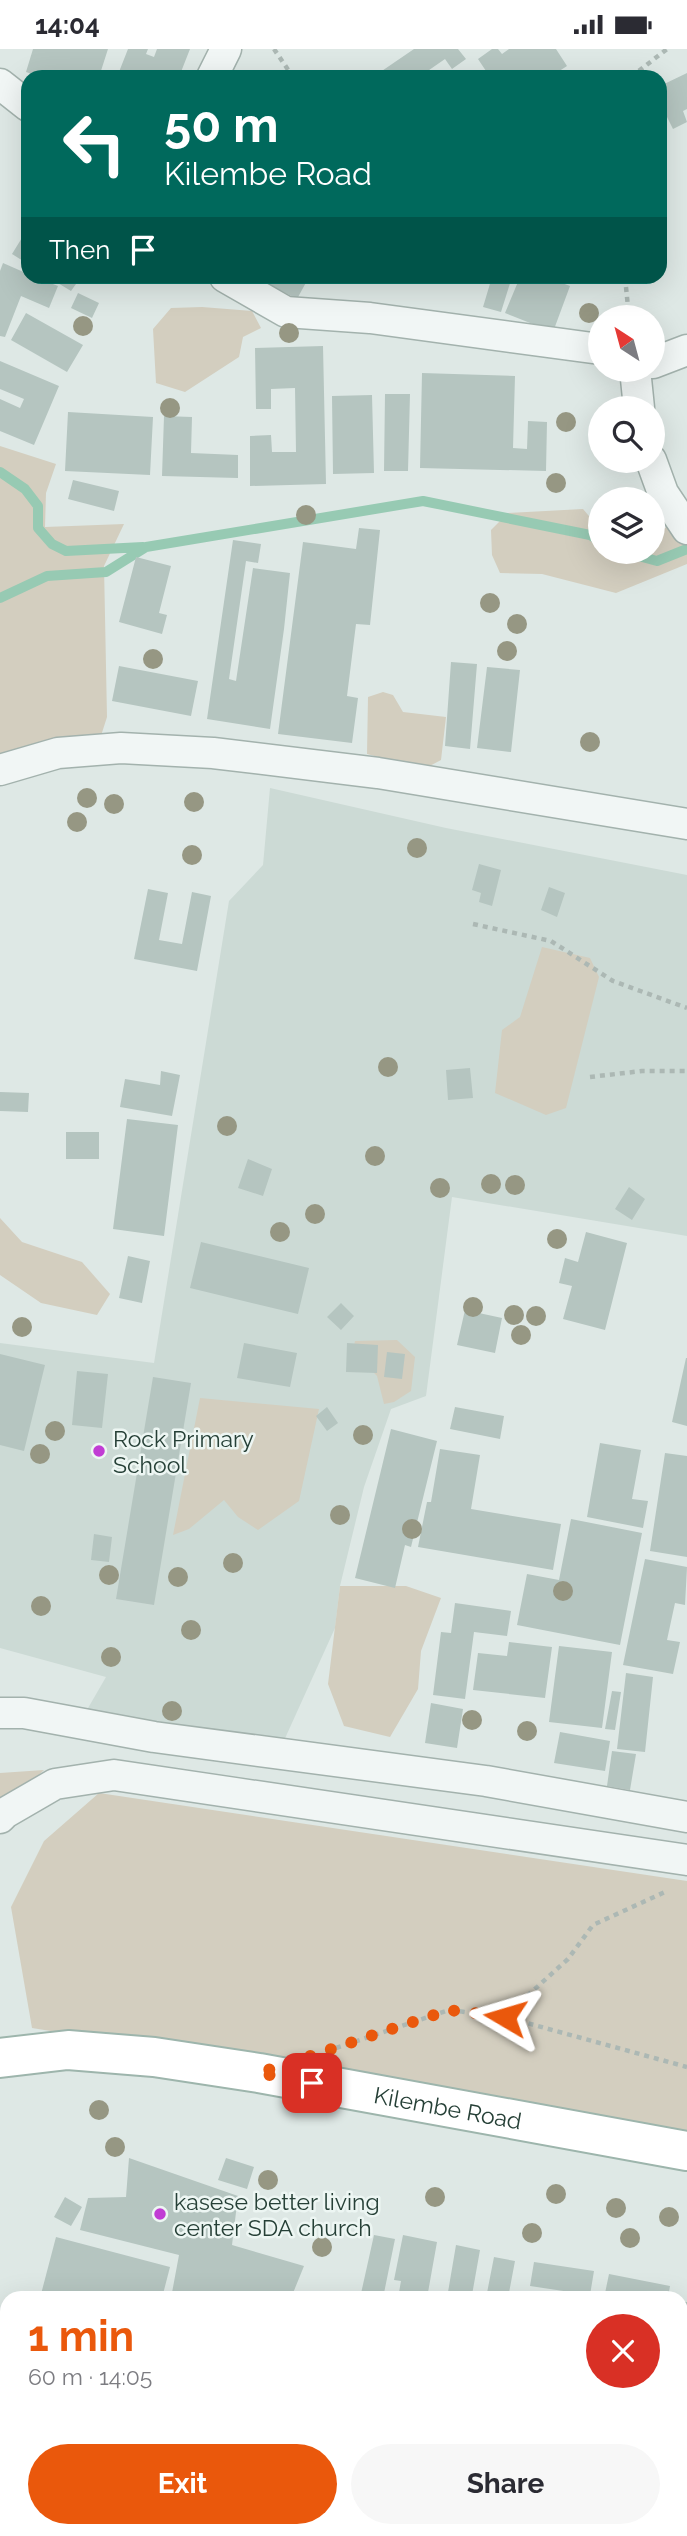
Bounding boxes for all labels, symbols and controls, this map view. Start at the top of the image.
text: 14:04 [35,10,100,40]
text: 50 m [164,96,279,153]
icon: left [49,98,140,189]
text: Kilembe Road [164,155,372,192]
icon: arrive [124,231,162,269]
text: Then [49,235,110,265]
north arrow [588,305,665,381]
map controls [588,305,665,564]
button: search [588,396,665,473]
button: layers [588,487,665,564]
place label: Rock Primary School [113,1425,254,1478]
marker: Rock Primary School [91,1443,107,1459]
position arrow [468,1980,542,2054]
pin [282,2053,342,2113]
icon: arrive [293,2064,331,2102]
street label: Kilembe Road [372,2081,524,2134]
place label: kasese better living center SDA church [174,2188,380,2241]
marker: kasese better living center SDA church [152,2206,168,2222]
text: 1 min [28,2312,134,2361]
button: close [586,2314,660,2388]
text: 60 m · 14:05 [28,2363,152,2390]
button: Exit [28,2444,337,2524]
button: Share [351,2444,660,2524]

